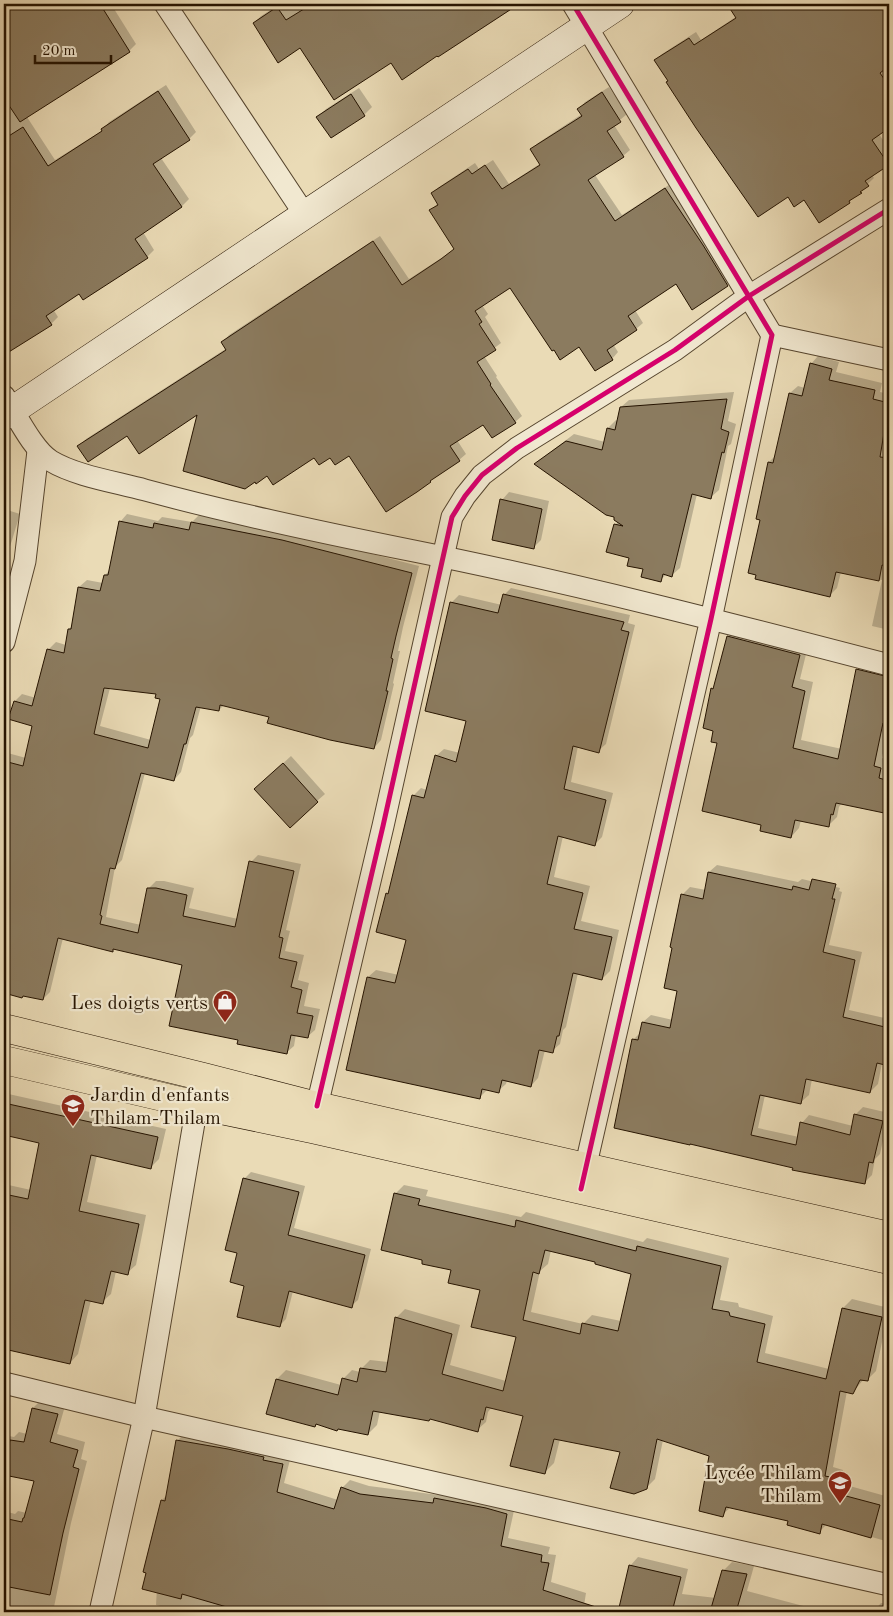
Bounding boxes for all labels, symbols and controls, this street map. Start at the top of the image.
scale bar [35,32,111,64]
text: 20 m [42,44,76,59]
shop icon: Les doigts verts [212,989,238,1023]
place label: Les doigts verts [71,994,208,1014]
place label: Jardin d'enfants Thilam-Thilam [90,1086,229,1129]
school or university icon: Jardin d'enfants Thilam-Thilam [60,1093,86,1127]
place label: Lycée Thilam Thilam [705,1464,822,1507]
school or university icon: Lycée Thilam Thilam [827,1470,853,1504]

